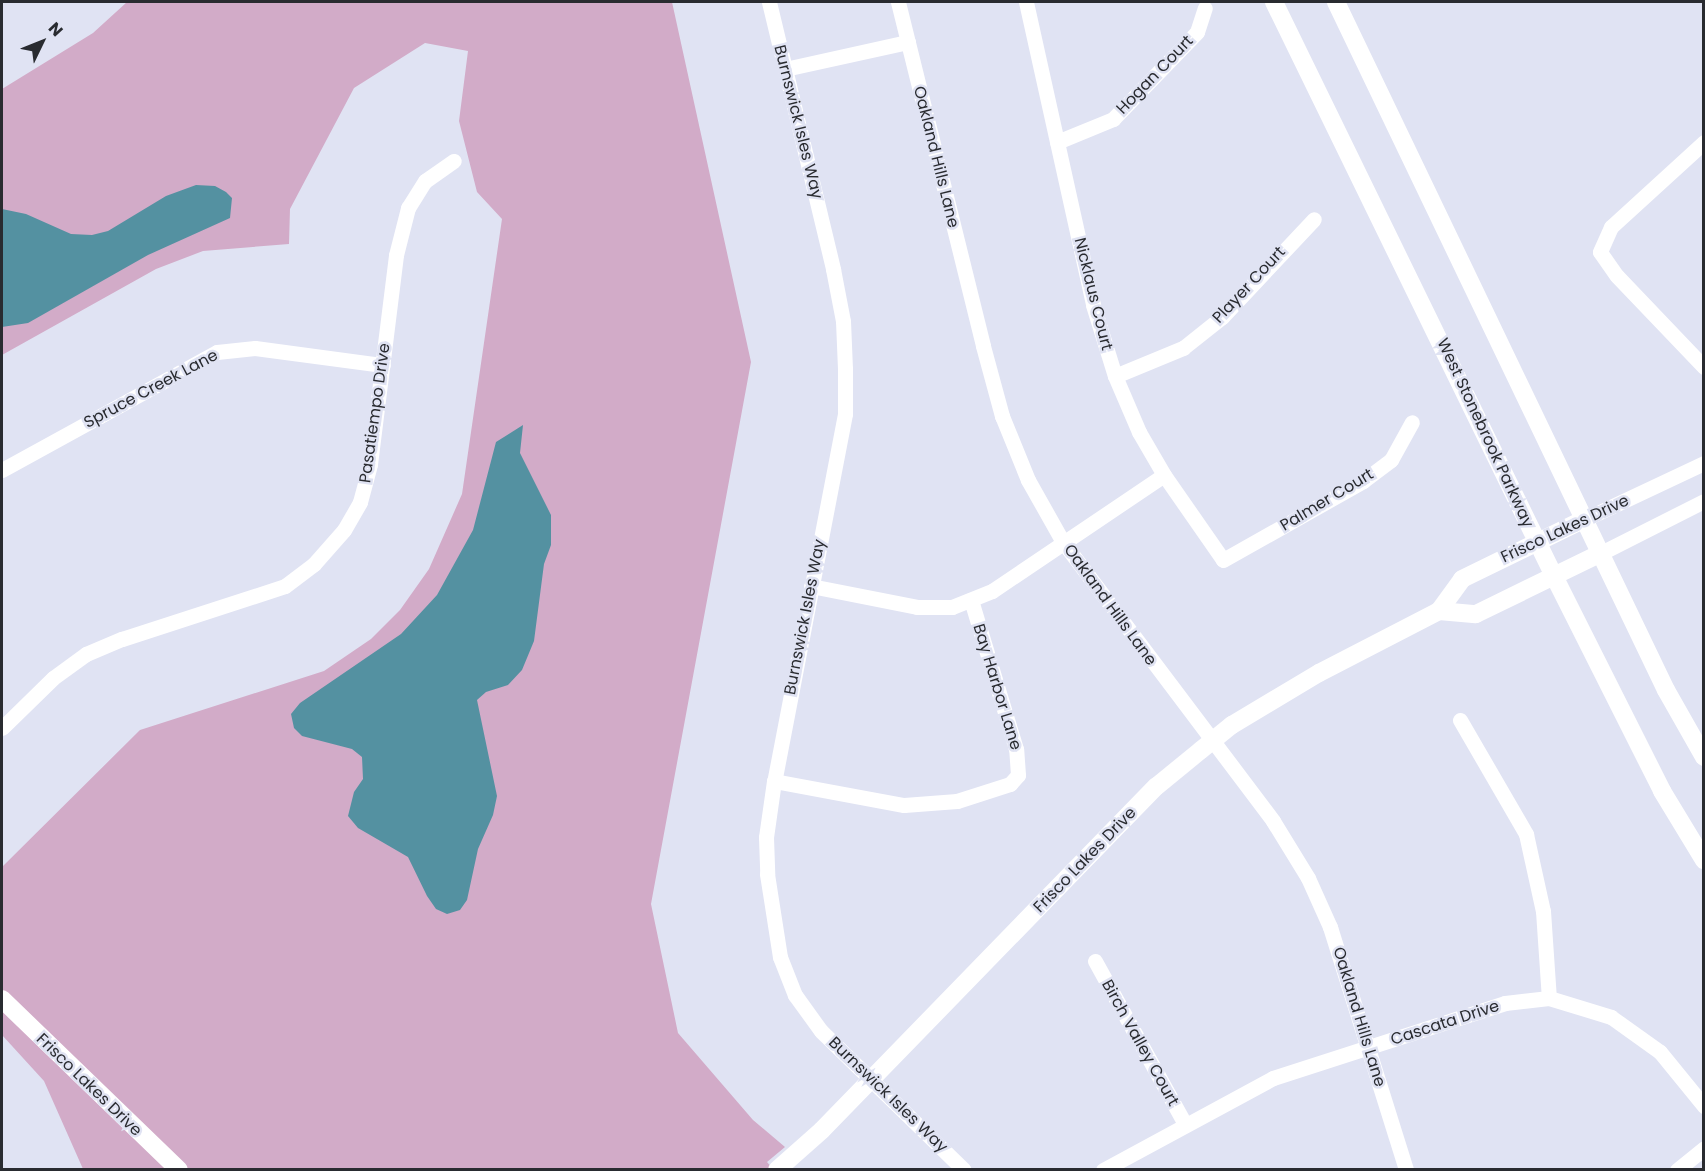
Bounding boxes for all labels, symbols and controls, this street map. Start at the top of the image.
north arrow [12,12,72,72]
text: N [43,17,68,42]
street label: Hogan Court [1113,32,1197,118]
street label: Burnswick Isles Way [770,43,826,201]
street label: Oakland Hills Lane [909,84,963,230]
street label: Nicklaus Court [1070,236,1116,352]
street label: Player Court [1209,243,1289,327]
street label: West Stonebrook Parkway [1433,335,1537,531]
street label: Pasatiempo Drive [356,342,394,484]
street label: Spruce Creek Lane [81,346,221,432]
street label: Palmer Court [1277,465,1377,535]
street label: Frisco Lakes Drive [1498,491,1632,567]
street label: Burnswick Isles Way [780,538,830,696]
street label: Oakland Hills Lane [1060,541,1160,669]
street label: Bay Harbor Lane [969,622,1025,752]
street label: Frisco Lakes Drive [1030,803,1140,917]
street label: Oakland Hills Lane [1329,945,1389,1089]
street label: Birch Valley Court [1097,977,1183,1109]
street label: Cascata Drive [1388,996,1502,1050]
street label: Frisco Lakes Drive [32,1030,146,1140]
street label: Burnswick Isles Way [824,1033,952,1157]

